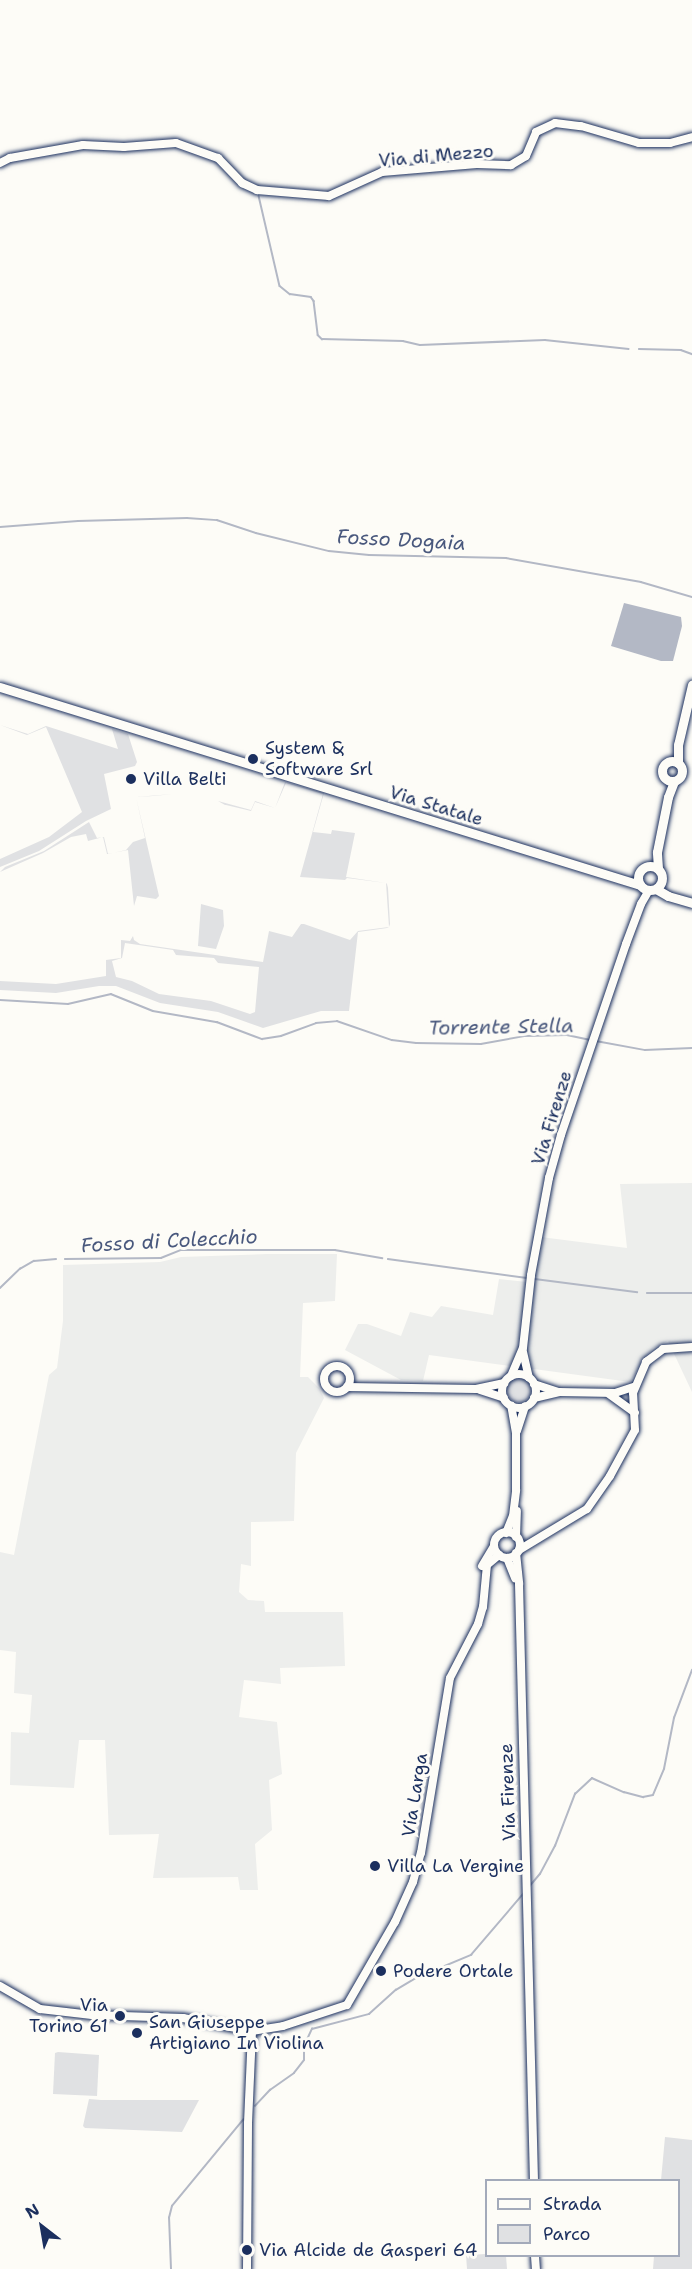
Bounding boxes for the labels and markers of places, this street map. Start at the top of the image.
place label: System & Software Srl [265,738,373,780]
marker: System & Software Srl [246,752,260,766]
place label: Villa Belti [143,768,227,790]
marker: Villa Belti [124,772,138,786]
place label: Villa La Vergine [387,1855,524,1877]
marker: Villa La Vergine [368,1859,382,1873]
place label: Podere Ortale [393,1960,513,1982]
marker: Podere Ortale [374,1964,388,1978]
place label: Via Torino 61 [29,1995,108,2038]
marker: Via Torino 61 [113,2009,127,2023]
place label: San Giuseppe Artigiano In Violina [149,2012,324,2054]
marker: San Giuseppe Artigiano In Violina [130,2026,144,2040]
place label: Via Alcide de Gasperi 64 [259,2239,477,2261]
marker: Via Alcide de Gasperi 64 [240,2243,254,2257]

